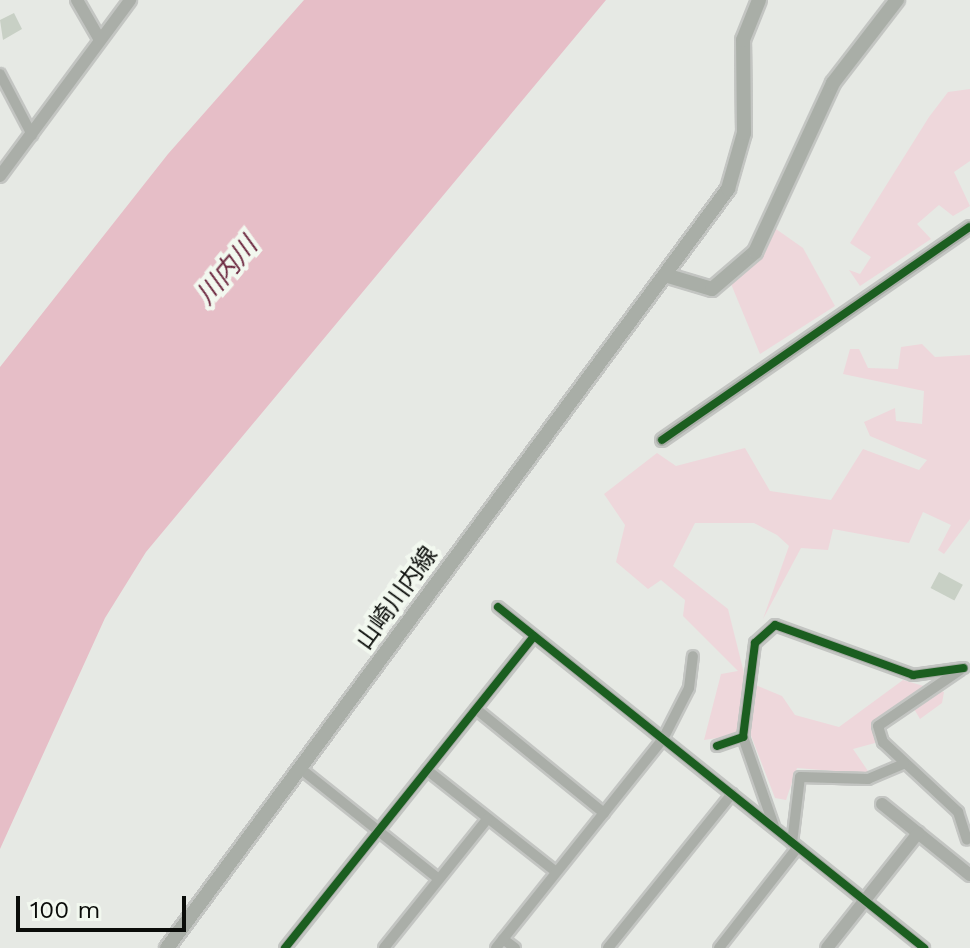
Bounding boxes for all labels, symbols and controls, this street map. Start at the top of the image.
water label: 川内川 [190,231,264,311]
street label: 山崎川内線 [350,541,444,655]
scale bar [20,880,190,930]
text: 100 m [30,896,100,924]

